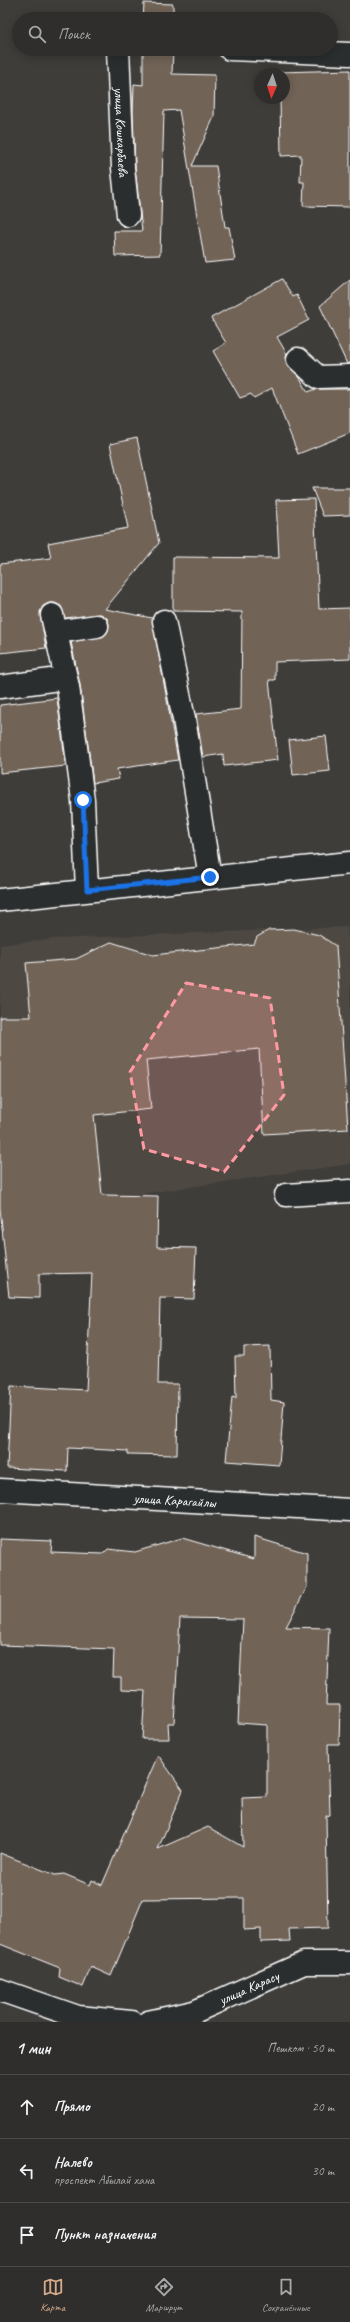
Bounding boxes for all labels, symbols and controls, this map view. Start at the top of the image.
search box [12,12,338,56]
icon: search [26,23,48,45]
text: Поиск [58,25,90,44]
north arrow [254,68,290,104]
street label: улица Кошкарбаева [111,86,133,179]
route start [74,791,92,809]
route end [201,868,219,886]
street label: улица Карагайлы [132,1489,218,1511]
street label: улица Карасу [215,1966,282,2009]
text: 1 мин [16,2038,51,2059]
text: Пешком · 50 m [267,2040,334,2056]
icon: ahead [16,2096,38,2118]
text: Прямо [54,2097,90,2116]
text: 20 m [312,2099,334,2115]
text: Налево [54,2153,92,2172]
icon: left [16,2160,38,2182]
text: 30 m [312,2163,334,2179]
text: проспект Абылай хана [54,2172,154,2188]
icon: arrive [16,2224,38,2246]
text: Пункт назначения [54,2225,156,2244]
tab: Карта [40,2276,65,2314]
tab: Маршрут [146,2276,182,2314]
tab: Сохранённые [262,2276,310,2314]

